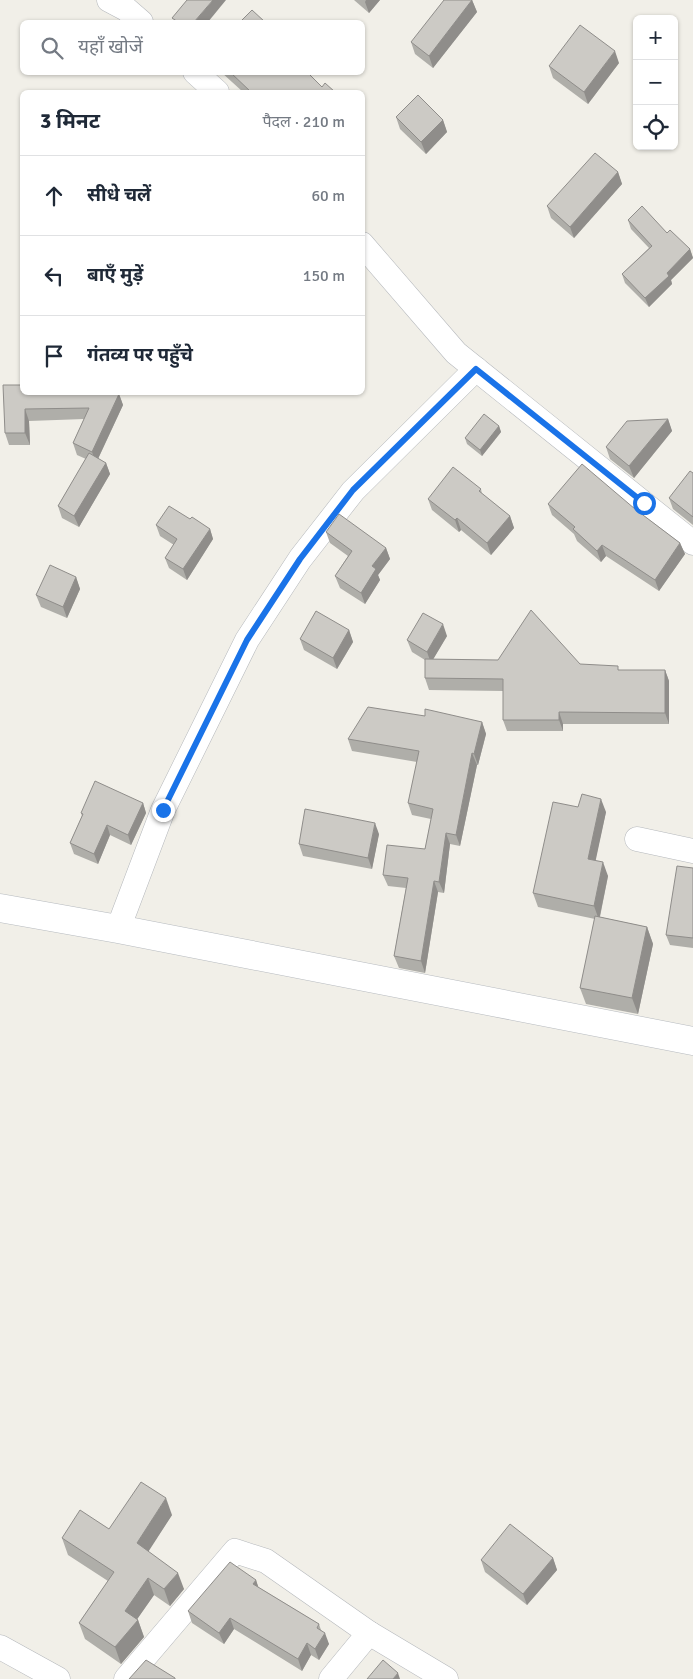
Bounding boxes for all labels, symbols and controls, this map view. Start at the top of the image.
map controls [633,15,678,150]
button: + [633,15,678,60]
search box [20,20,365,75]
icon: search [38,34,66,62]
text: यहाँ खोजें [78,35,143,59]
button: − [633,60,678,105]
button: locate [633,105,678,150]
text: 3 मिनट [40,108,100,134]
text: पैदल · 210 m [262,112,345,132]
icon: ahead [40,182,68,210]
text: सीधे चलें [87,183,151,207]
text: 60 m [311,186,345,206]
icon: left [40,262,68,290]
text: बाएँ मुड़ें [87,263,143,287]
text: 150 m [303,266,345,286]
icon: arrive [40,342,68,370]
text: गंतव्य पर पहुँचे [87,343,193,367]
route start [633,492,656,515]
route end [152,799,175,822]

